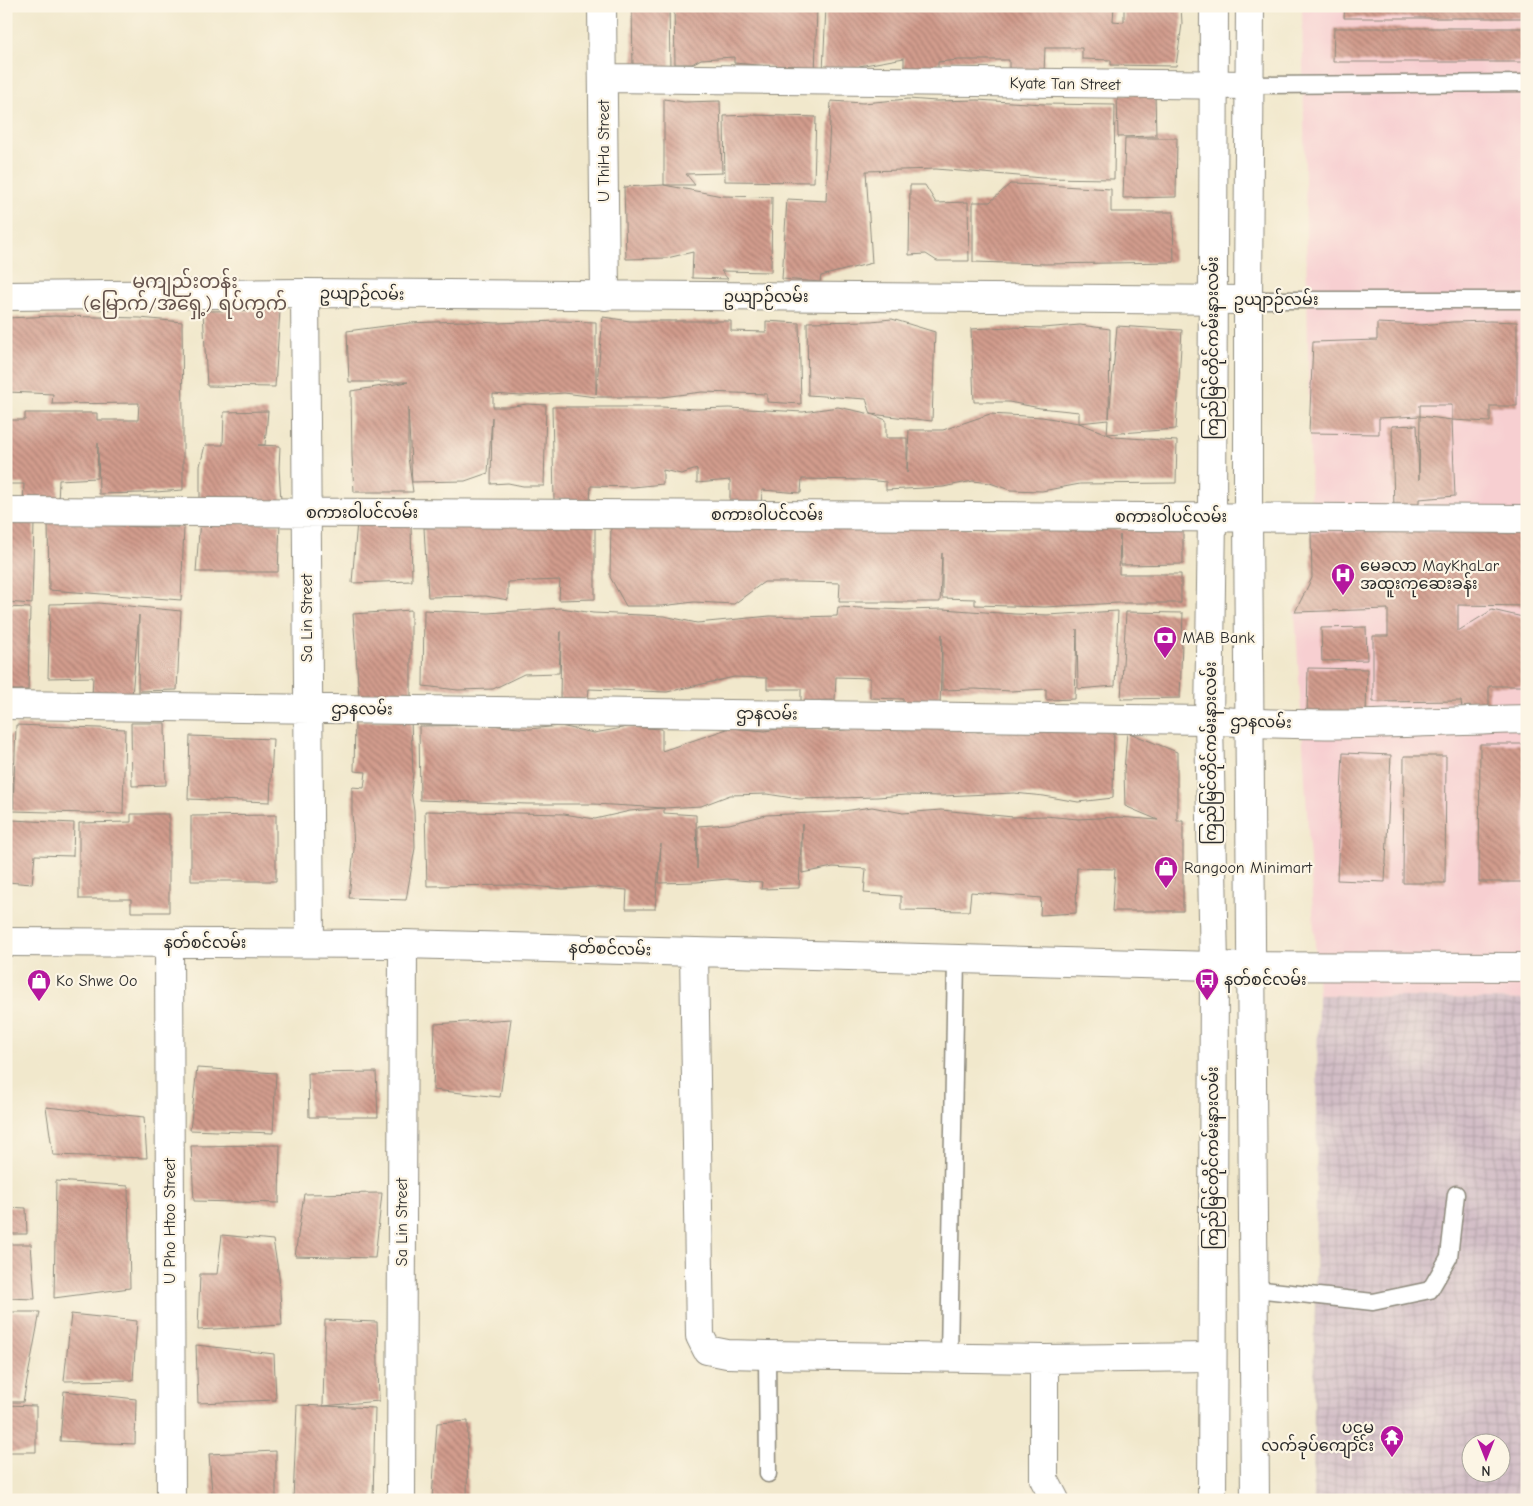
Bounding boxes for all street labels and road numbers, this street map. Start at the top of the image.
street label: Kyate Tan Street [1009,74,1121,94]
street label: U ThiHa Street [595,99,613,202]
street label: ကြည်မြင်တိုင်ကမ်းနားလမ်း [1201,256,1227,440]
street label: ဥယျာဉ်လမ်း [319,281,405,308]
street label: ဥယျာဉ်လမ်း [724,285,808,310]
street label: ဥယျာဉ်လမ်း [1234,288,1318,313]
street label: စကားဝါပင်လမ်း [306,501,418,522]
street label: စကားဝါပင်လမ်း [711,503,823,524]
street label: စကားဝါပင်လမ်း [1115,505,1227,526]
street label: Sa Lin Street [298,573,316,662]
street label: ကြည်မြင်တိုင်ကမ်းနားလမ်း [1199,661,1225,845]
street label: ဌာနလမ်း [331,696,393,723]
street label: ဌာနလမ်း [736,701,798,728]
street label: ဌာနလမ်း [1230,709,1292,736]
street label: နတ်စင်လမ်း [164,931,246,956]
street label: နတ်စင်လမ်း [568,936,652,963]
street label: ကြည်မြင်တိုင်ကမ်းနားလမ်း [1201,1066,1227,1250]
street label: U Pho Htoo Street [161,1158,179,1284]
street label: Sa Lin Street [393,1177,411,1266]

